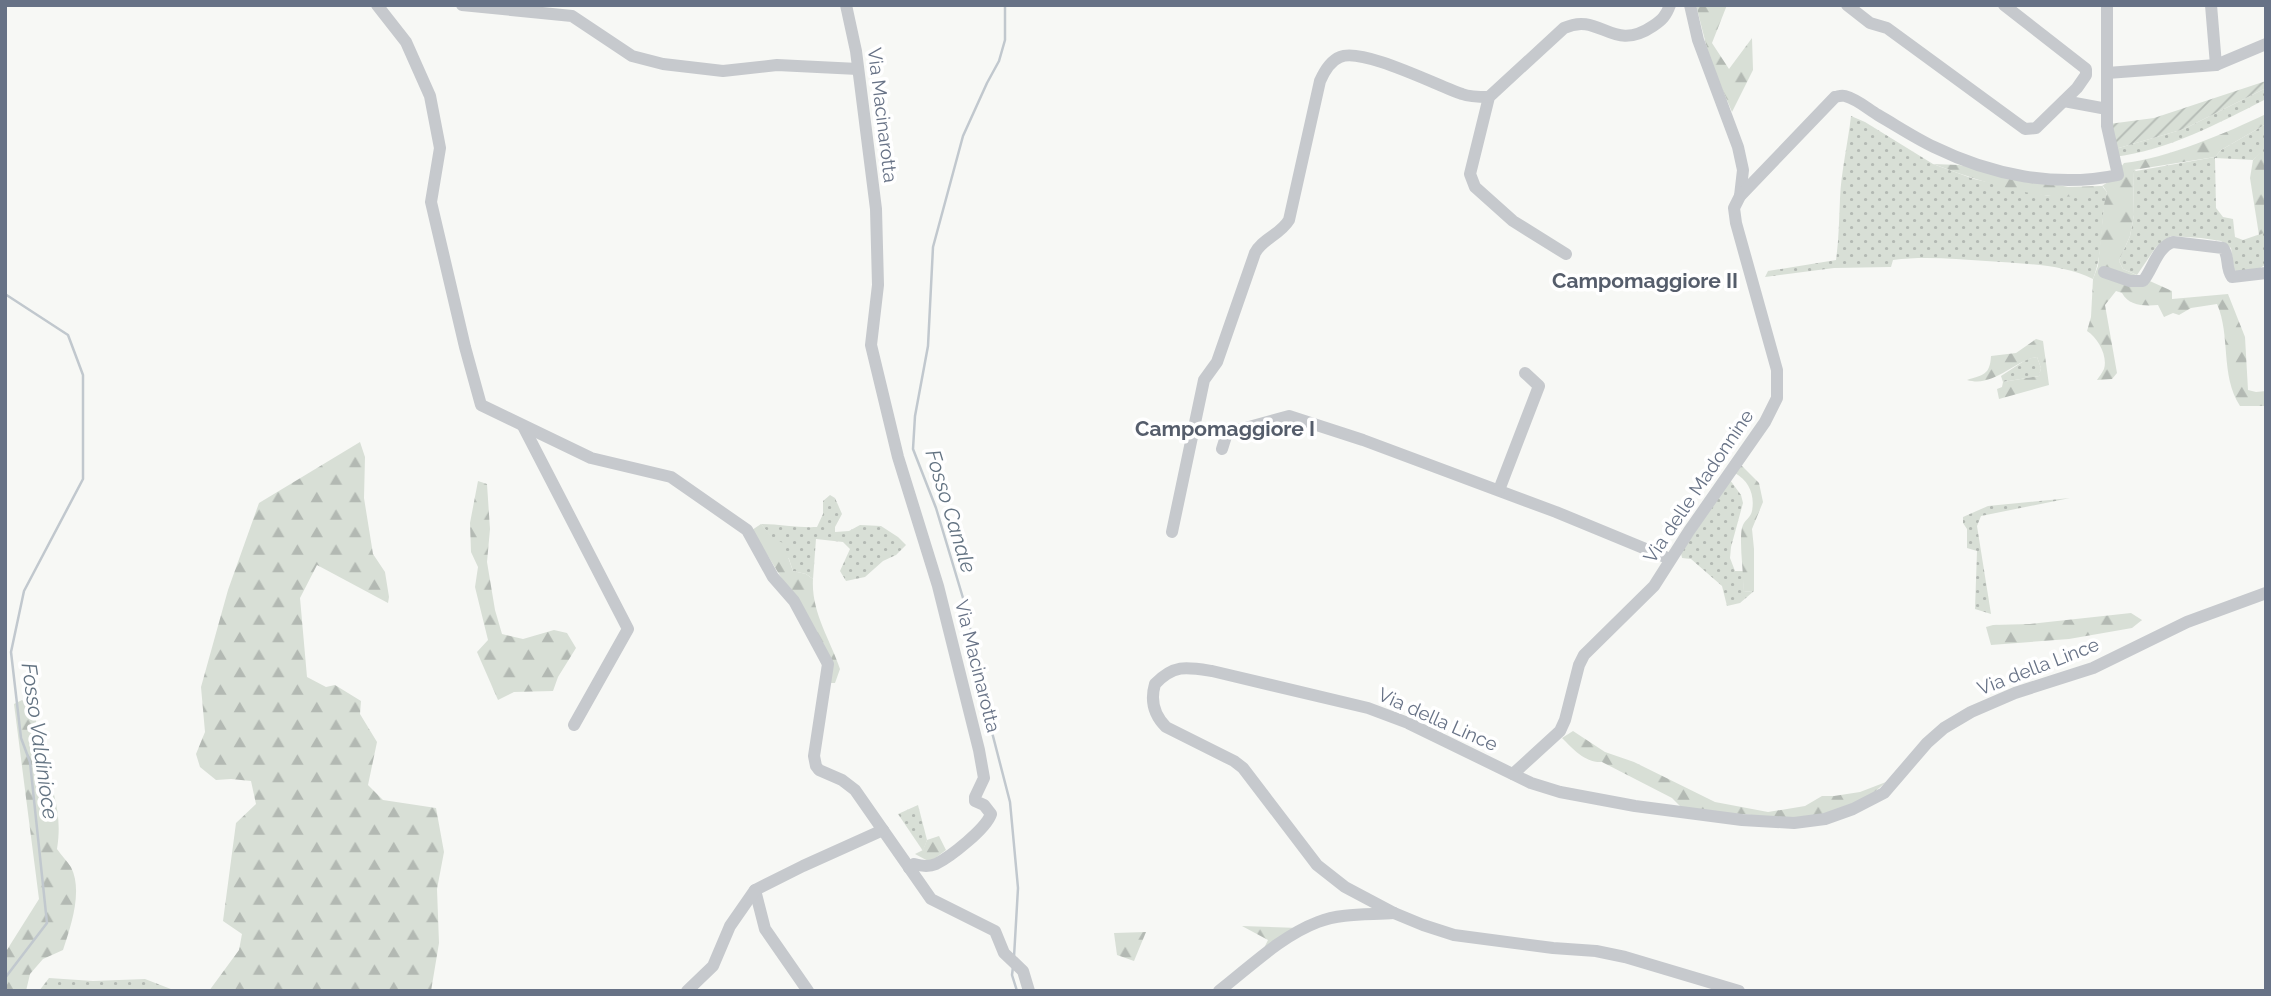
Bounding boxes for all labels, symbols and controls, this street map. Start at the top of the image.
street label: Via Macinarotta [864,46,902,184]
district label: Campomaggiore II [1552,268,1738,293]
street label: Via delle Madonnine [1639,405,1757,567]
district label: Campomaggiore I [1135,416,1315,441]
water label: Fosso Canale [920,446,982,576]
street label: Via Macinarotta [951,597,1005,735]
street label: Via della Lince [1974,633,2102,699]
water label: Fosso Valdinioce [17,661,63,821]
street label: Via della Lince [1375,683,1501,755]

